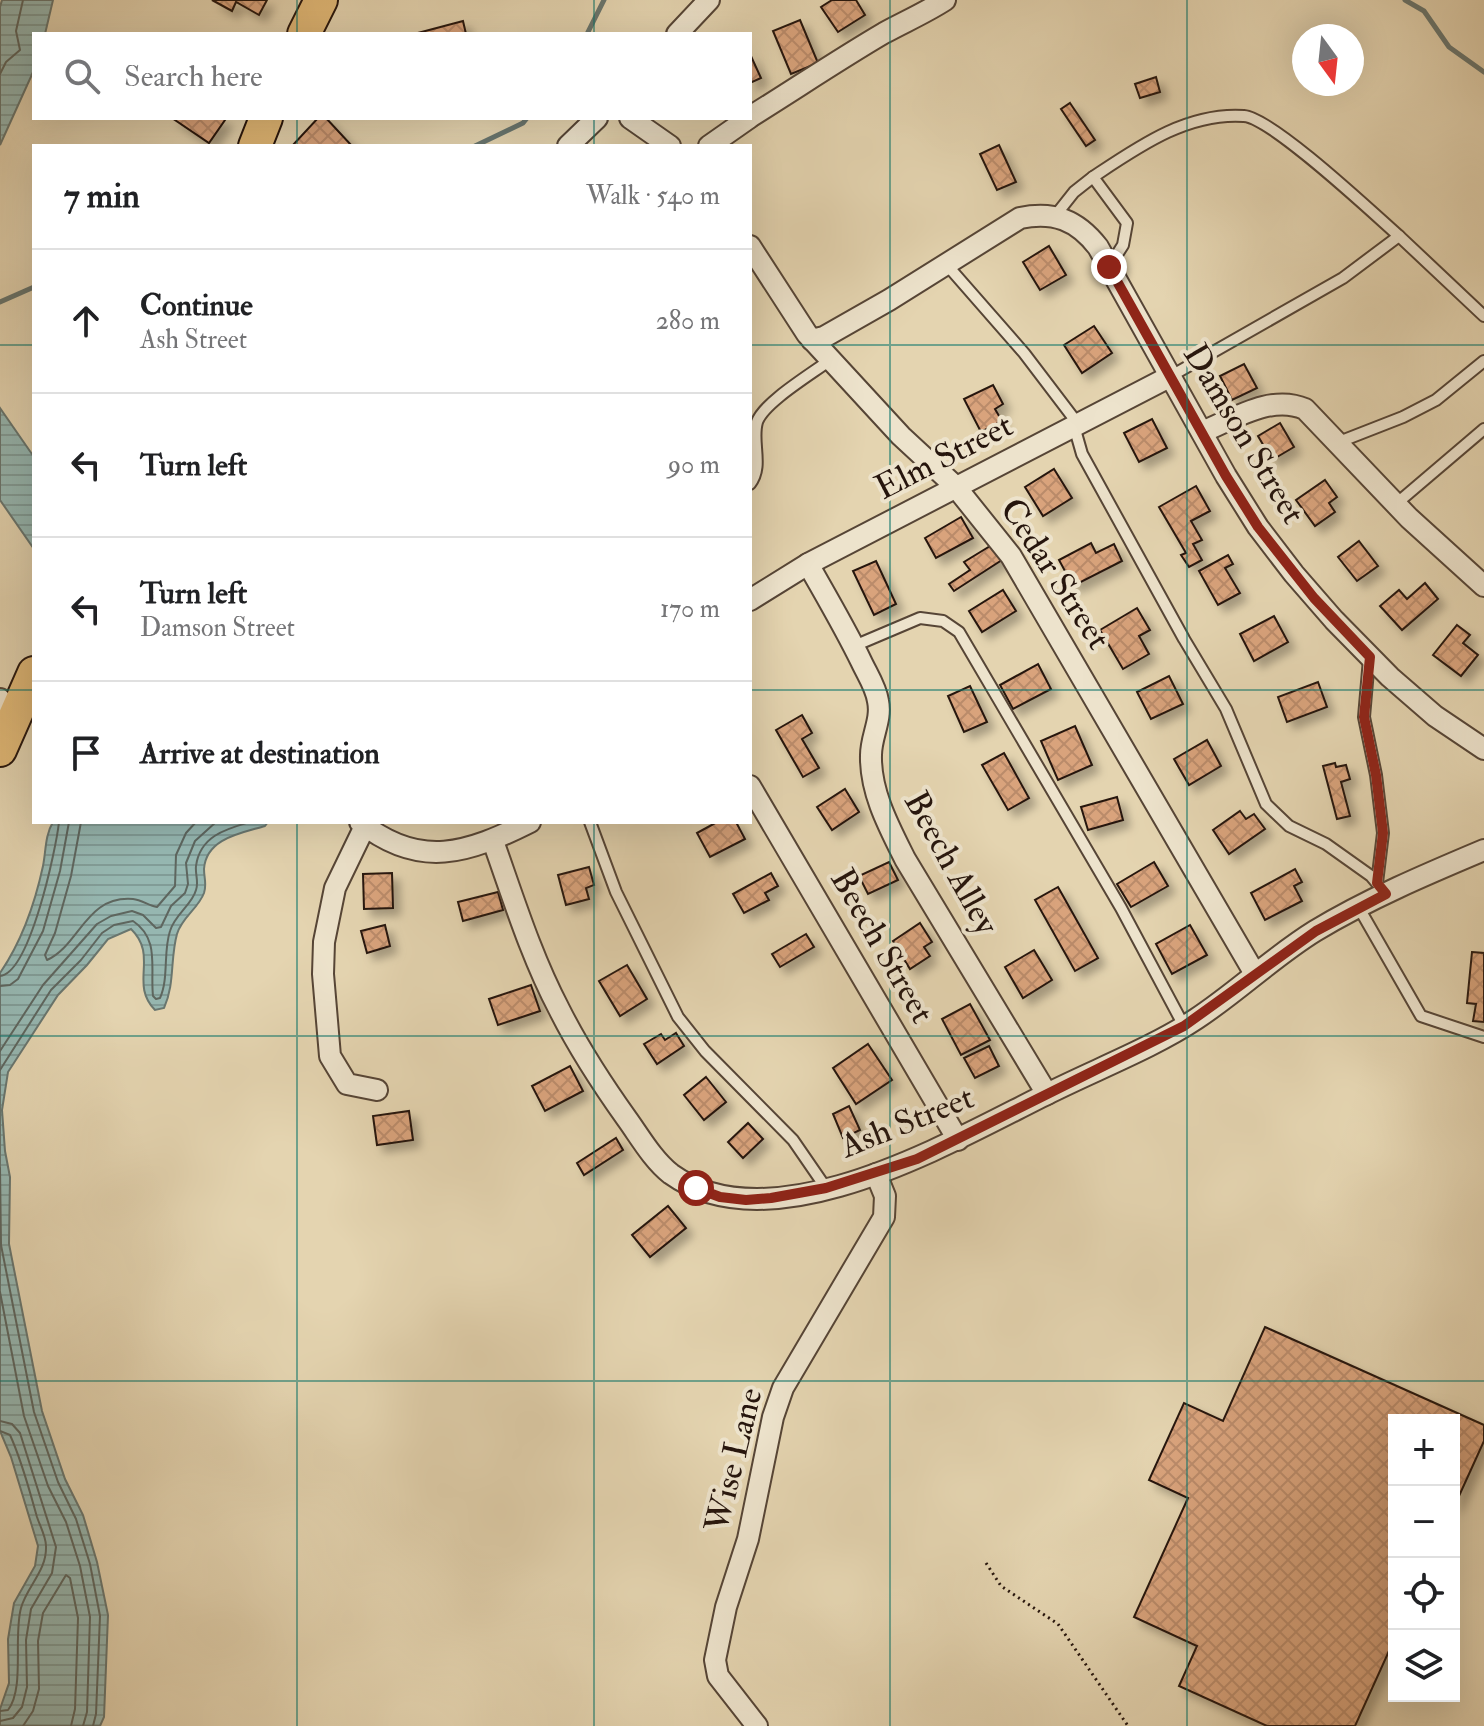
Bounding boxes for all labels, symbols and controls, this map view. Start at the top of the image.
north arrow [1292,24,1364,96]
search box [32,32,752,120]
icon: search [60,54,104,98]
text: Search here [124,58,263,95]
text: 7 min [64,175,140,218]
text: Walk · 540 m [586,180,720,212]
route end [1091,249,1127,285]
text: Continue [140,287,253,324]
icon: ahead [64,299,108,343]
text: 280 m [656,305,720,337]
text: Ash Street [140,324,247,356]
street label: Damson Street [1173,336,1315,532]
street label: Elm Street [868,404,1020,510]
icon: left [64,443,108,487]
text: Turn left [140,447,247,484]
text: 90 m [668,449,720,481]
street label: Cedar Street [990,490,1120,658]
text: Turn left [140,575,247,612]
icon: left [64,587,108,631]
text: 170 m [660,593,720,625]
text: Damson Street [140,612,295,644]
icon: arrive [64,731,108,775]
text: Arrive at destination [140,735,380,772]
street label: Beech Alley [894,784,1008,943]
street label: Beech Street [821,861,943,1031]
street label: Ash Street [833,1076,980,1169]
route start [678,1170,714,1206]
street label: Wise Lane [695,1383,773,1538]
map controls [1388,1414,1460,1702]
button: + [1388,1414,1460,1486]
button: − [1388,1486,1460,1558]
button: locate [1388,1558,1460,1630]
button: layers [1388,1630,1460,1702]

